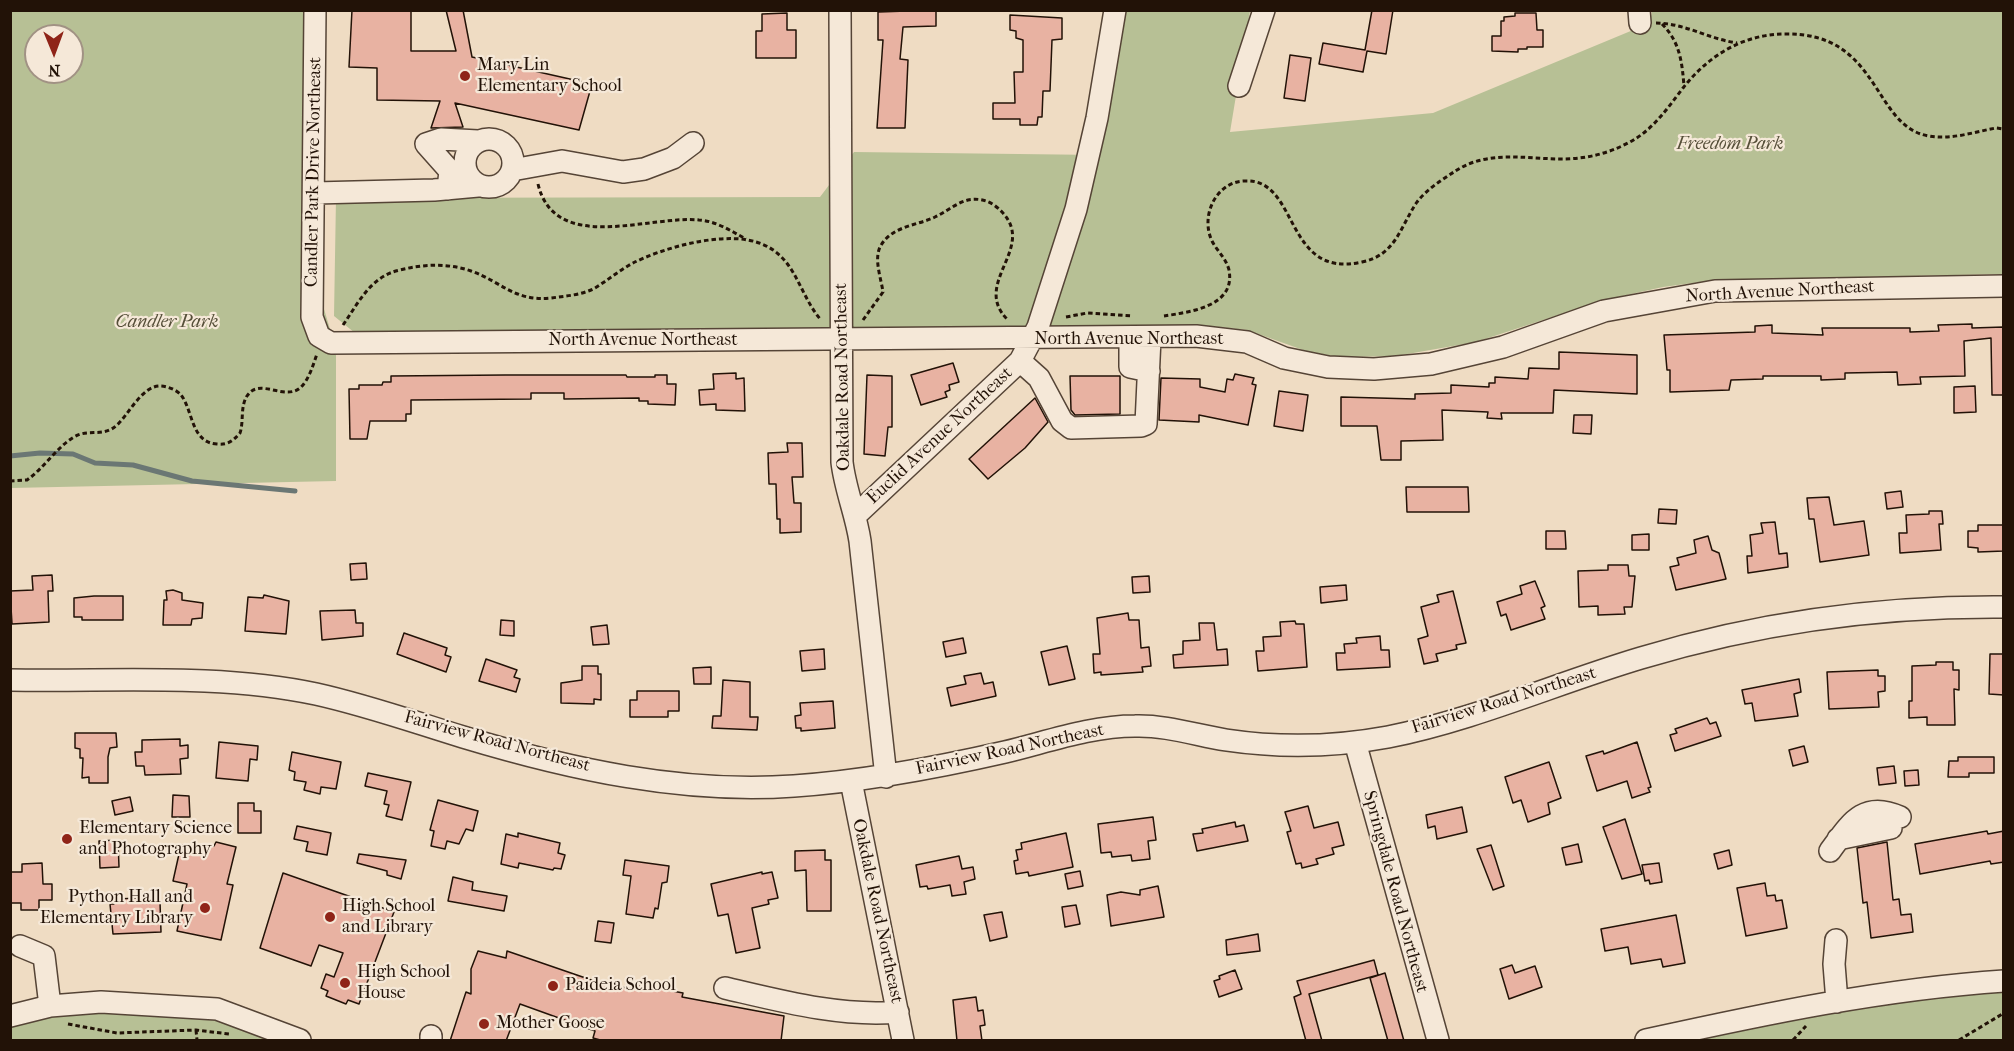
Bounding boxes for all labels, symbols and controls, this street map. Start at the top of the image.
north arrow [24,24,84,84]
place label: Mary Lin Elementary School [477,55,622,98]
street label: Candler Park Drive Northeast [301,57,327,287]
text: N [48,61,61,80]
marker: Mary Lin Elementary School [458,69,472,83]
park label: Freedom Park [1677,134,1783,156]
street label: North Avenue Northeast [1685,276,1875,308]
street label: Oakdale Road Northeast [831,283,855,471]
park label: Candler Park [116,312,218,334]
street label: North Avenue Northeast [1034,329,1224,351]
street label: North Avenue Northeast [548,330,738,352]
street label: Euclid Avenue Northeast [863,363,1017,509]
street label: Fairview Road Northeast [1409,663,1599,739]
street label: Fairview Road Northeast [402,707,592,777]
street label: Fairview Road Northeast [914,719,1106,781]
street label: Springdale Road Northeast [1358,789,1432,995]
street label: Oakdale Road Northeast [847,817,907,1005]
place label: Elementary Science and Photography [79,818,232,860]
marker: Elementary Science and Photography [60,832,74,846]
place label: Python Hall and Elementary Library [40,887,193,930]
place label: High School and Library [342,896,435,938]
marker: Python Hall and Elementary Library [198,901,212,915]
marker: High School and Library [323,910,337,924]
place label: High School House [357,962,450,1004]
place label: Paideia School [565,975,676,997]
marker: High School House [338,976,352,990]
marker: Paideia School [546,979,560,993]
place label: Mother Goose [496,1013,605,1035]
marker: Mother Goose [477,1017,491,1031]

